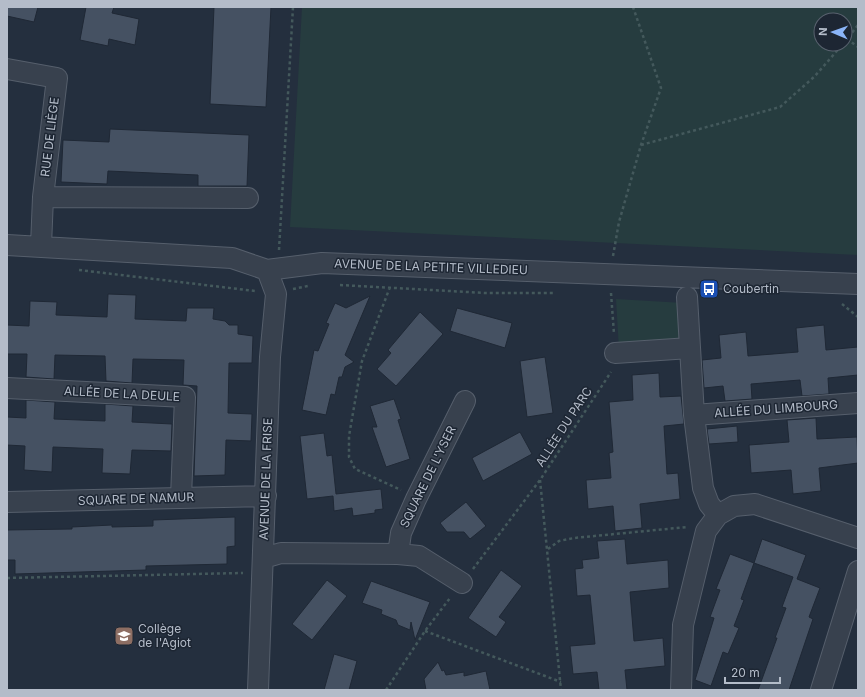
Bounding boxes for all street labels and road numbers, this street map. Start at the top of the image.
street label: RUE DE LIÈGE [37,96,62,177]
street label: AVENUE DE LA PETITE VILLEDIEU [334,256,528,277]
street label: ALLÉE DE LA DEULE [64,383,180,404]
street label: ALLÉE DU PARC [532,384,595,469]
street label: ALLÉE DU LIMBOURG [714,397,838,420]
street label: AVENUE DE LA FRISE [256,418,275,540]
street label: SQUARE DE L'YSER [396,423,459,530]
street label: SQUARE DE NAMUR [78,489,195,508]

